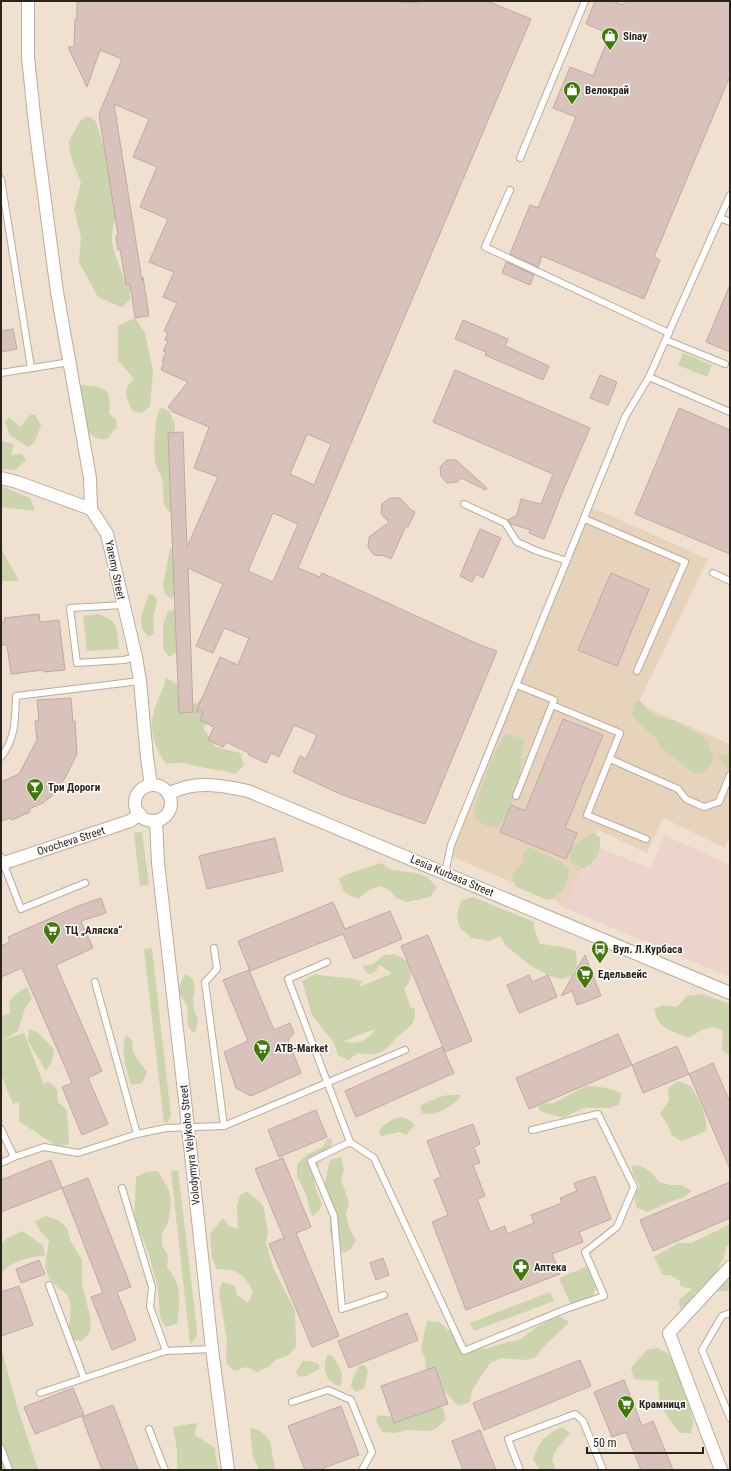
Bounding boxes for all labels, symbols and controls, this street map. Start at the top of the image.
shop icon: Sinay [600,26,620,51]
place label: Sinay [623,30,647,43]
shop icon: Велокрай [562,80,582,105]
place label: Велокрай [585,84,629,97]
street label: Yaremy Street [102,539,128,601]
bar icon: Три Дороги [25,777,45,802]
place label: Три Дороги [48,781,100,794]
street label: Ovocheva Street [35,824,107,858]
street label: Lesia Kurbasa Street [408,853,496,899]
supermarket icon: ТЦ „Аляска“ [42,920,62,945]
place label: ТЦ „Аляска“ [65,924,123,937]
bus stop icon: Вул. Л.Курбаса [590,939,610,964]
place label: Вул. Л.Курбаса [613,943,682,956]
supermarket icon: Едельвейс [575,964,595,989]
place label: Едельвейс [598,968,647,981]
supermarket icon: ATB-Market [252,1038,272,1063]
place label: ATB-Market [275,1042,329,1055]
street label: Volodymyra Velykoho Street [177,1084,203,1206]
pharmacy icon: Аптека [511,1257,531,1282]
place label: Аптека [534,1261,566,1274]
supermarket icon: Крамниця [616,1394,636,1419]
place label: Крамниця [639,1398,686,1411]
scale bar [587,1429,703,1455]
text: 50 m [593,1436,617,1450]

